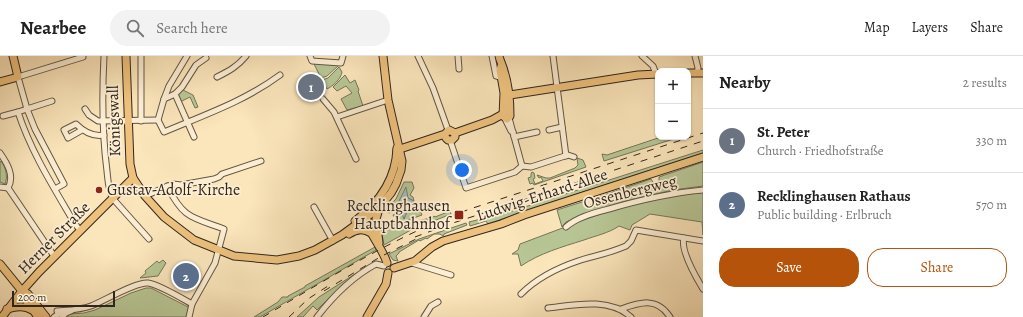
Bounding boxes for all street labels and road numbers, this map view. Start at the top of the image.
street label: Königswall [102,85,126,157]
street label: Ludwig-Erhard-Allee [474,163,610,227]
street label: Ossenbergweg [581,170,679,214]
street label: Herner Straße [13,197,95,279]

